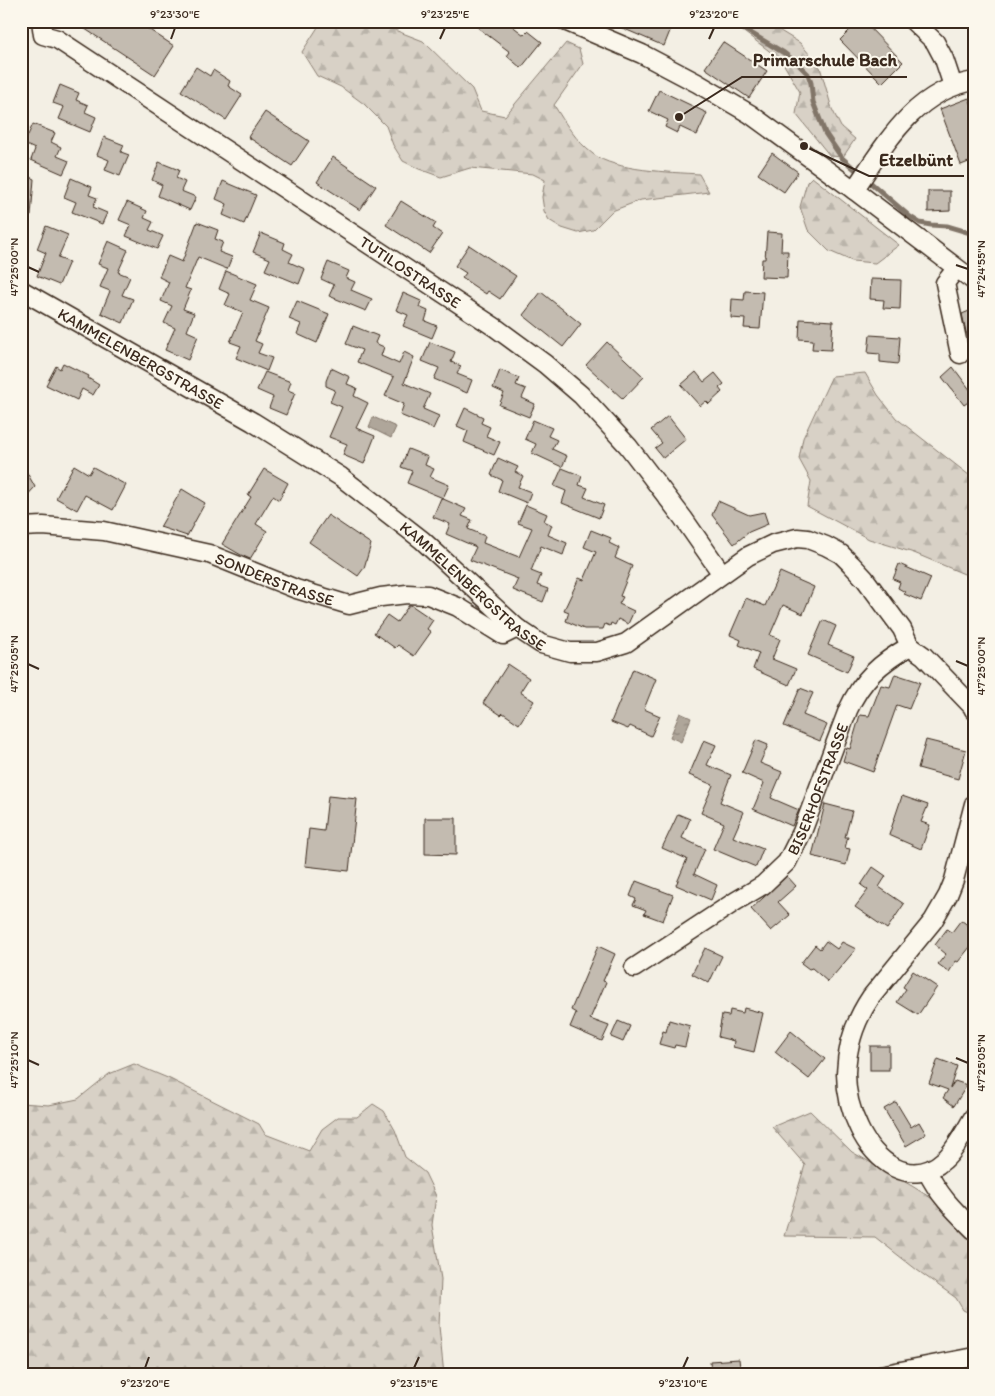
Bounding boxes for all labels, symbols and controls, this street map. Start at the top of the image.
text: 9°23'30"E [150,7,200,21]
text: 9°23'25"E [421,7,470,21]
text: 9°23'20"E [689,7,739,21]
callout: Primarschule Bach [742,44,907,77]
text: Primarschule Bach [753,49,898,71]
callout: Etzelbünt [869,143,964,176]
text: Etzelbünt [879,149,953,171]
street label: TUTILOSTRASSE [356,232,465,312]
text: 47°25'00"N [7,238,21,296]
text: 47°24'55"N [974,240,988,298]
street label: KAMMELENBERGSTRASSE [55,304,227,413]
street label: KAMMELENBERGSTRASSE [396,517,550,654]
street label: SONDERSTRASSE [212,548,336,609]
text: 47°25'05"N [7,635,21,693]
text: 47°25'00"N [974,637,988,695]
street label: BISERHOFSTRASSE [783,720,852,858]
text: 47°25'10"N [7,1032,21,1089]
text: 47°25'05"N [974,1034,988,1092]
text: 9°23'20"E [120,1376,170,1390]
text: 9°23'15"E [390,1376,438,1390]
text: 9°23'10"E [659,1376,708,1390]

